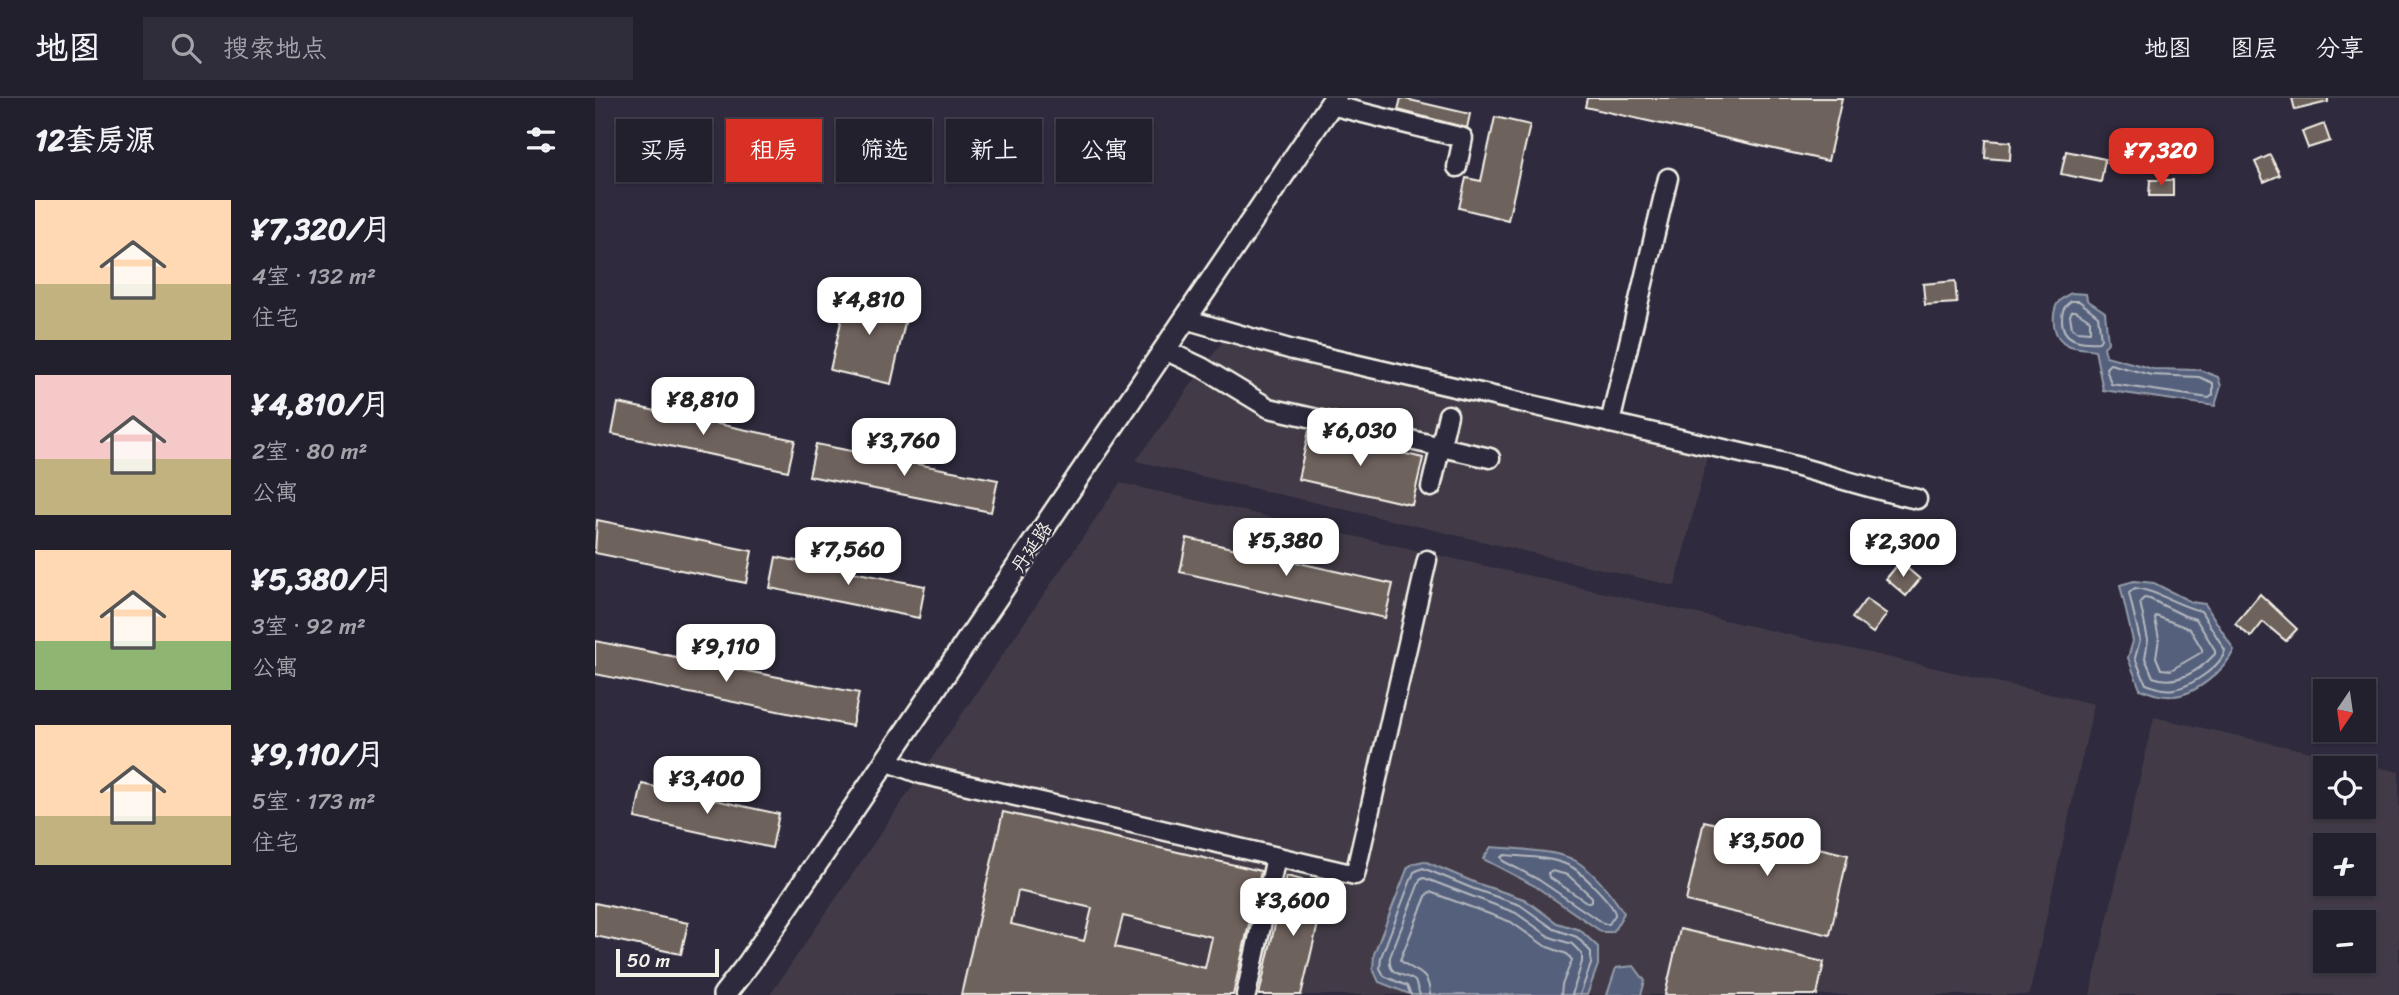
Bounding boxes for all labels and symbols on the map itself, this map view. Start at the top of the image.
pin: ¥7,320 [2104,129,2218,188]
pin: ¥4,810 [812,278,926,337]
pin: ¥8,810 [646,378,760,437]
pin: ¥6,030 [1303,408,1417,468]
pin: ¥3,760 [847,418,961,478]
street label: 丹延路 [1002,514,1061,580]
pin: ¥5,380 [1229,518,1343,578]
pin: ¥2,300 [1846,519,1960,579]
pin: ¥7,560 [791,528,905,587]
pin: ¥9,110 [669,624,783,684]
north arrow [2313,679,2377,742]
pin: ¥3,400 [650,756,764,816]
pin: ¥3,500 [1710,818,1824,878]
pin: ¥3,600 [1236,878,1350,938]
scale bar [616,946,719,978]

